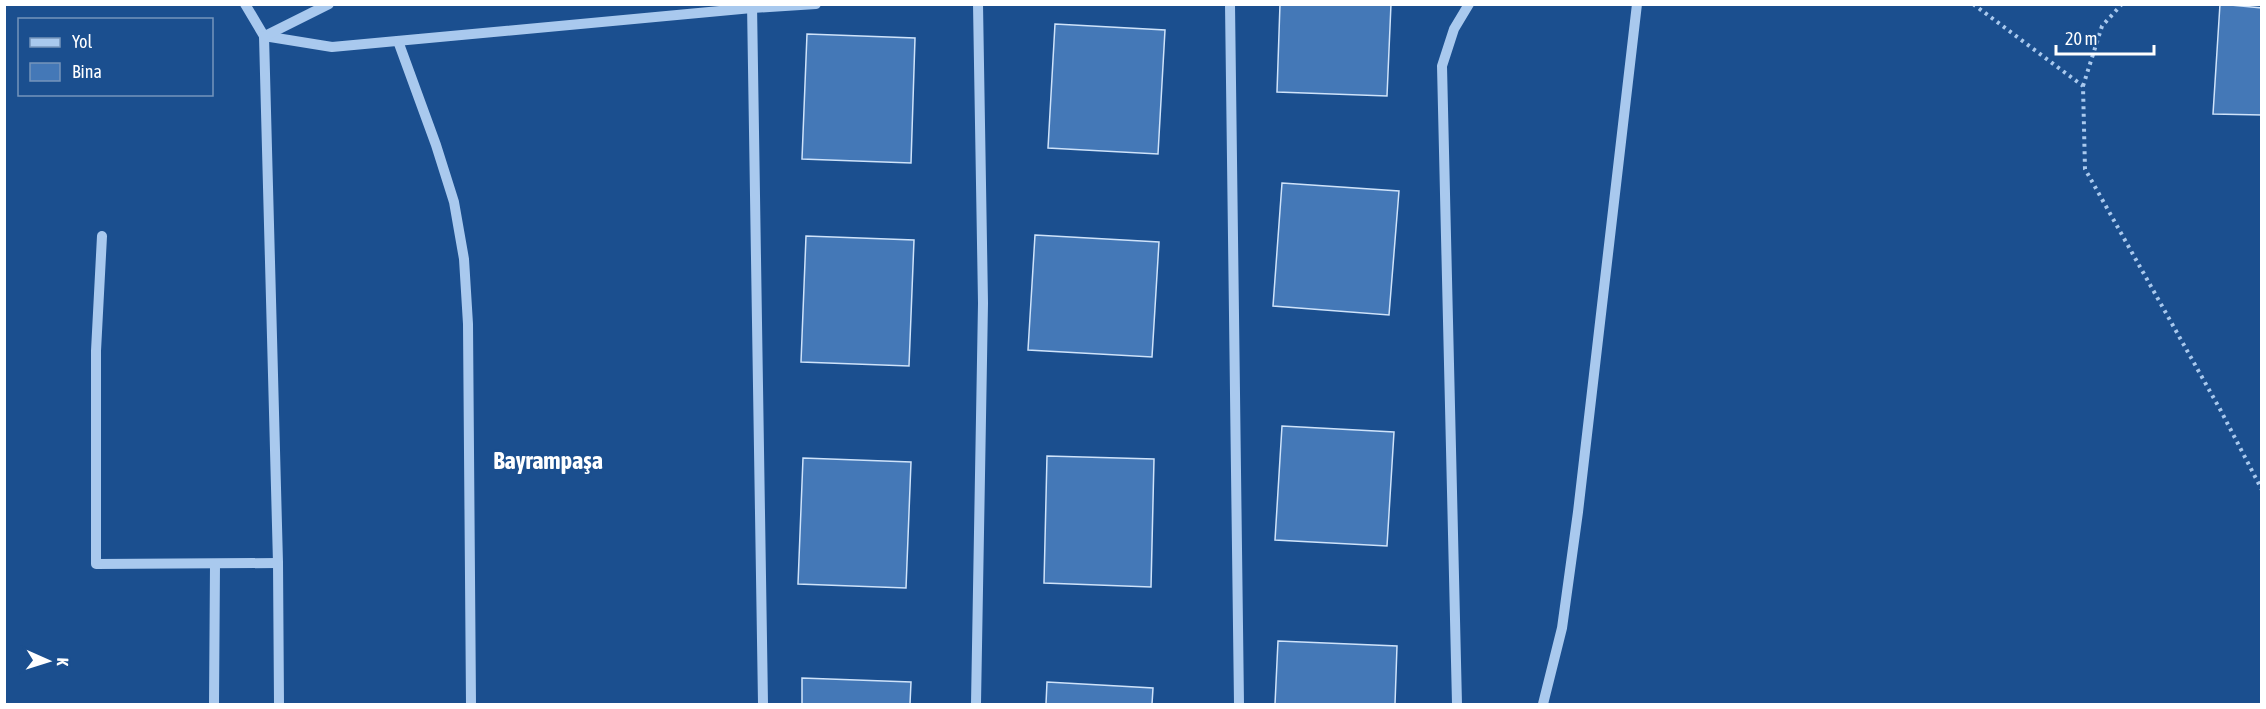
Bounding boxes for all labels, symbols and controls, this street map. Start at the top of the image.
legend [18,18,213,96]
scale bar [2056,18,2154,56]
text: 20 m [2065,28,2097,49]
text: Yol [72,31,92,52]
text: Bina [72,61,102,82]
district label: Bayrampaşa [493,447,603,474]
north arrow [18,631,78,691]
text: K [54,657,72,666]

